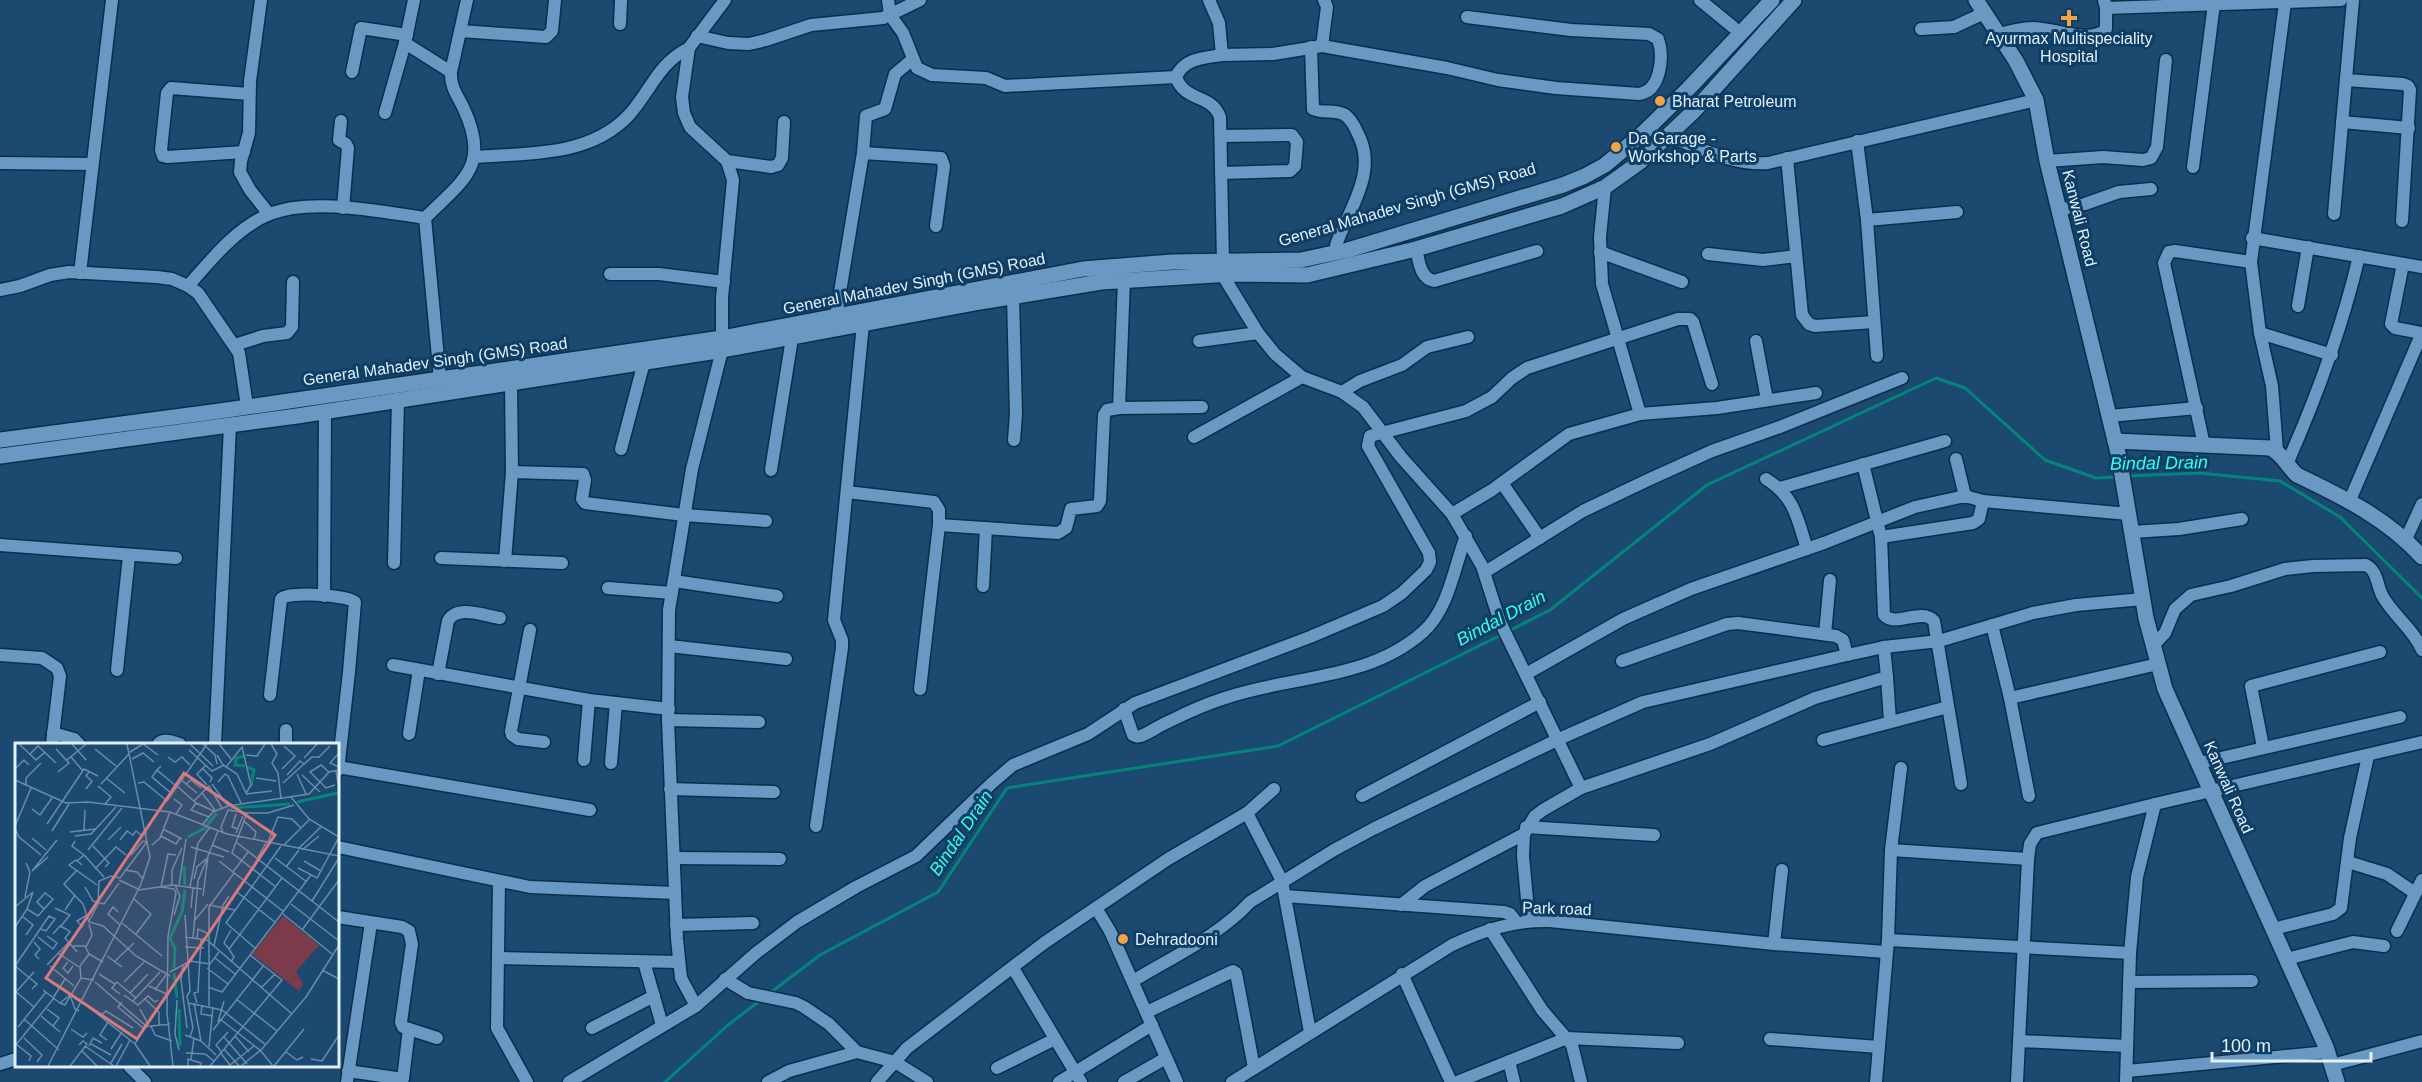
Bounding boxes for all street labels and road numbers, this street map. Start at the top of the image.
street label: General Mahadev Singh (GMS) Road [1277,160,1538,249]
street label: Kanwali Road [2059,168,2100,268]
street label: General Mahadev Singh (GMS) Road [782,250,1047,317]
street label: General Mahadev Singh (GMS) Road [302,335,568,388]
street label: Kanwali Road [2201,739,2256,836]
street label: Park road [1522,899,1592,918]

